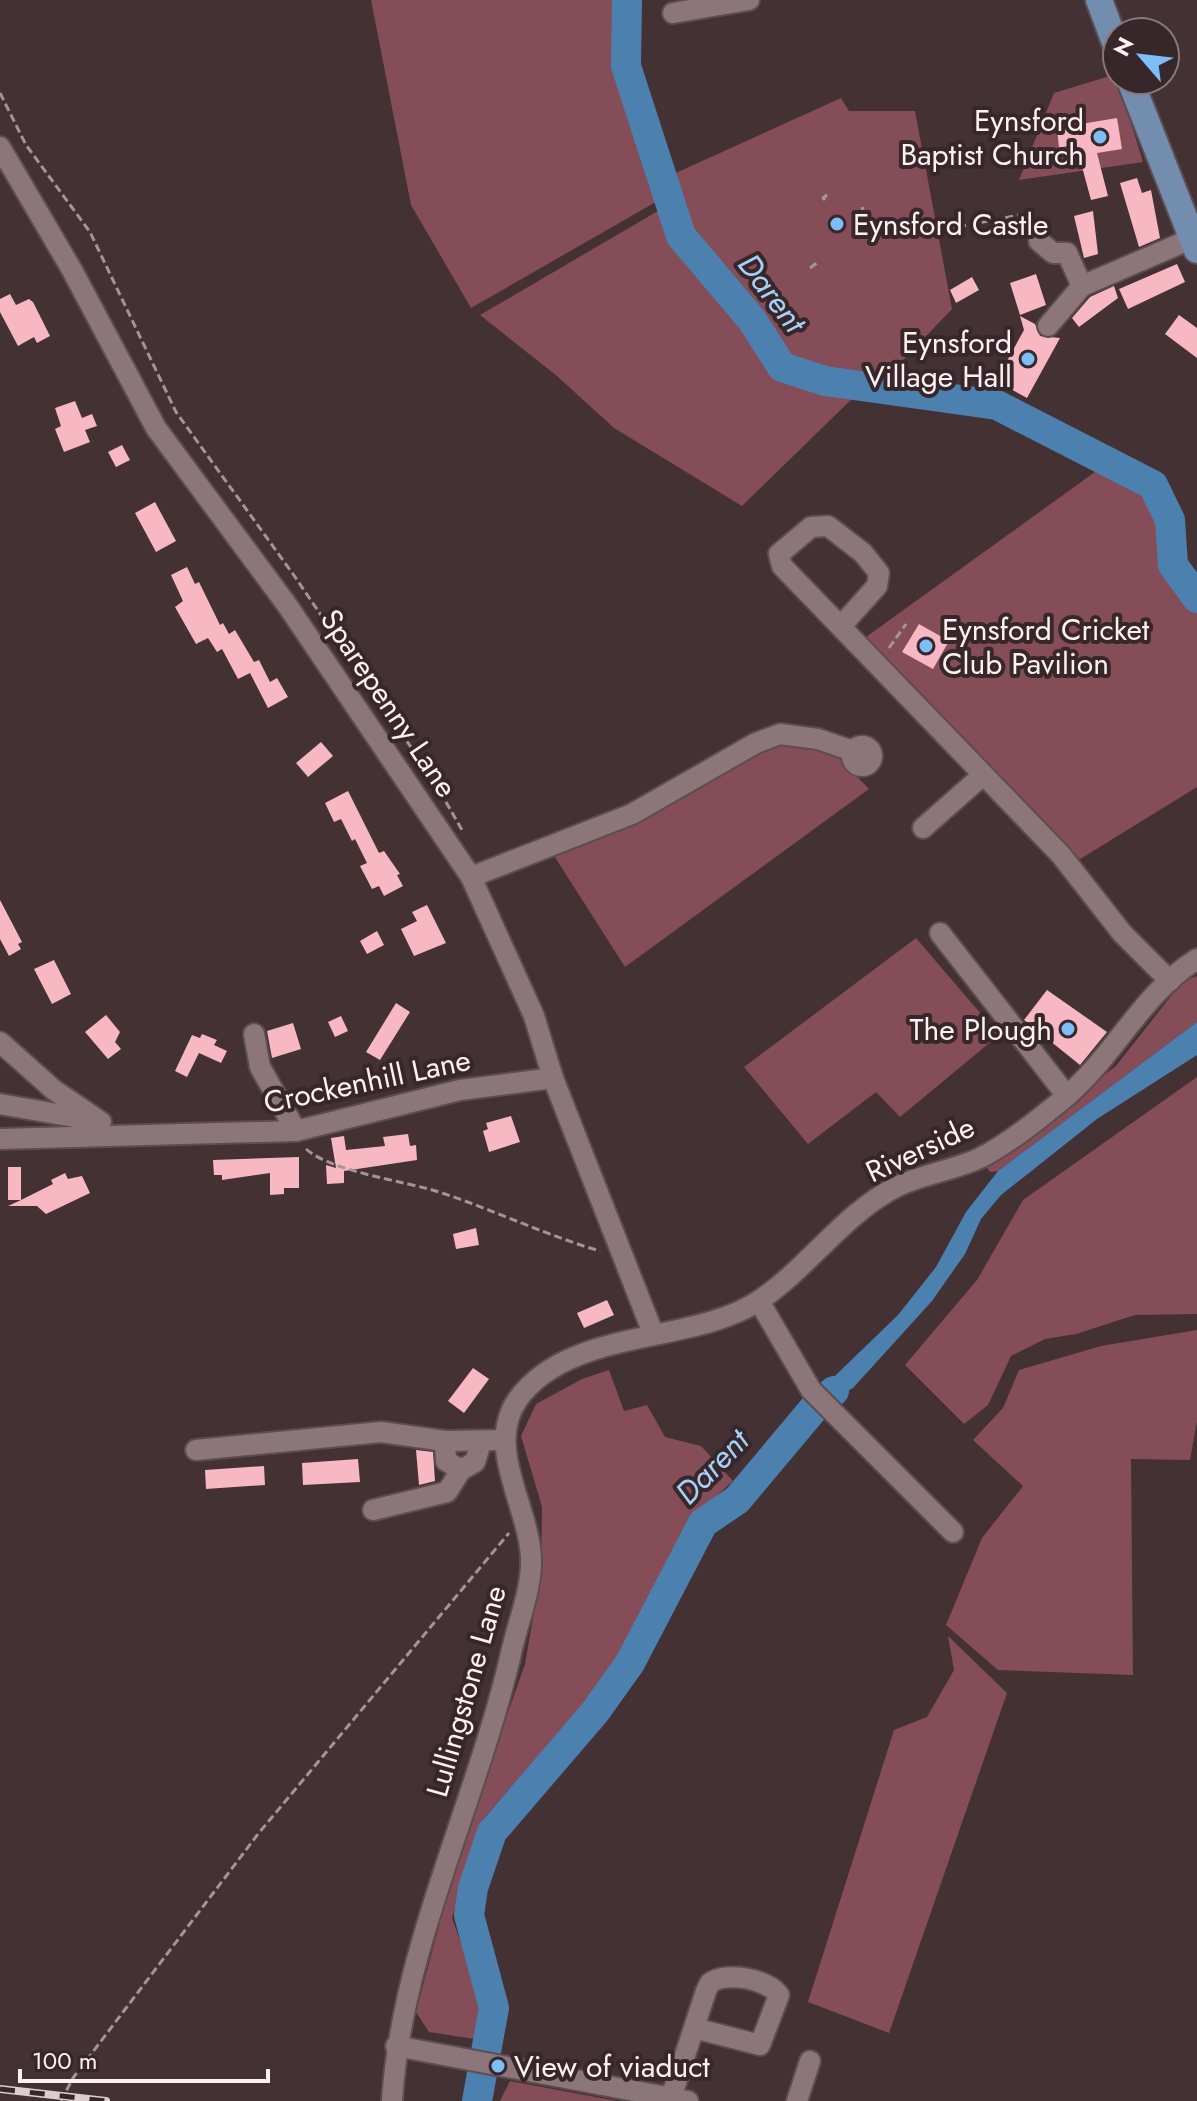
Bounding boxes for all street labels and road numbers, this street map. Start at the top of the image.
street label: Sparepenny Lane [310,600,468,806]
street label: Crockenhill Lane [260,1038,474,1124]
street label: Riverside [859,1105,981,1193]
street label: Lullingstone Lane [415,1580,517,1802]

